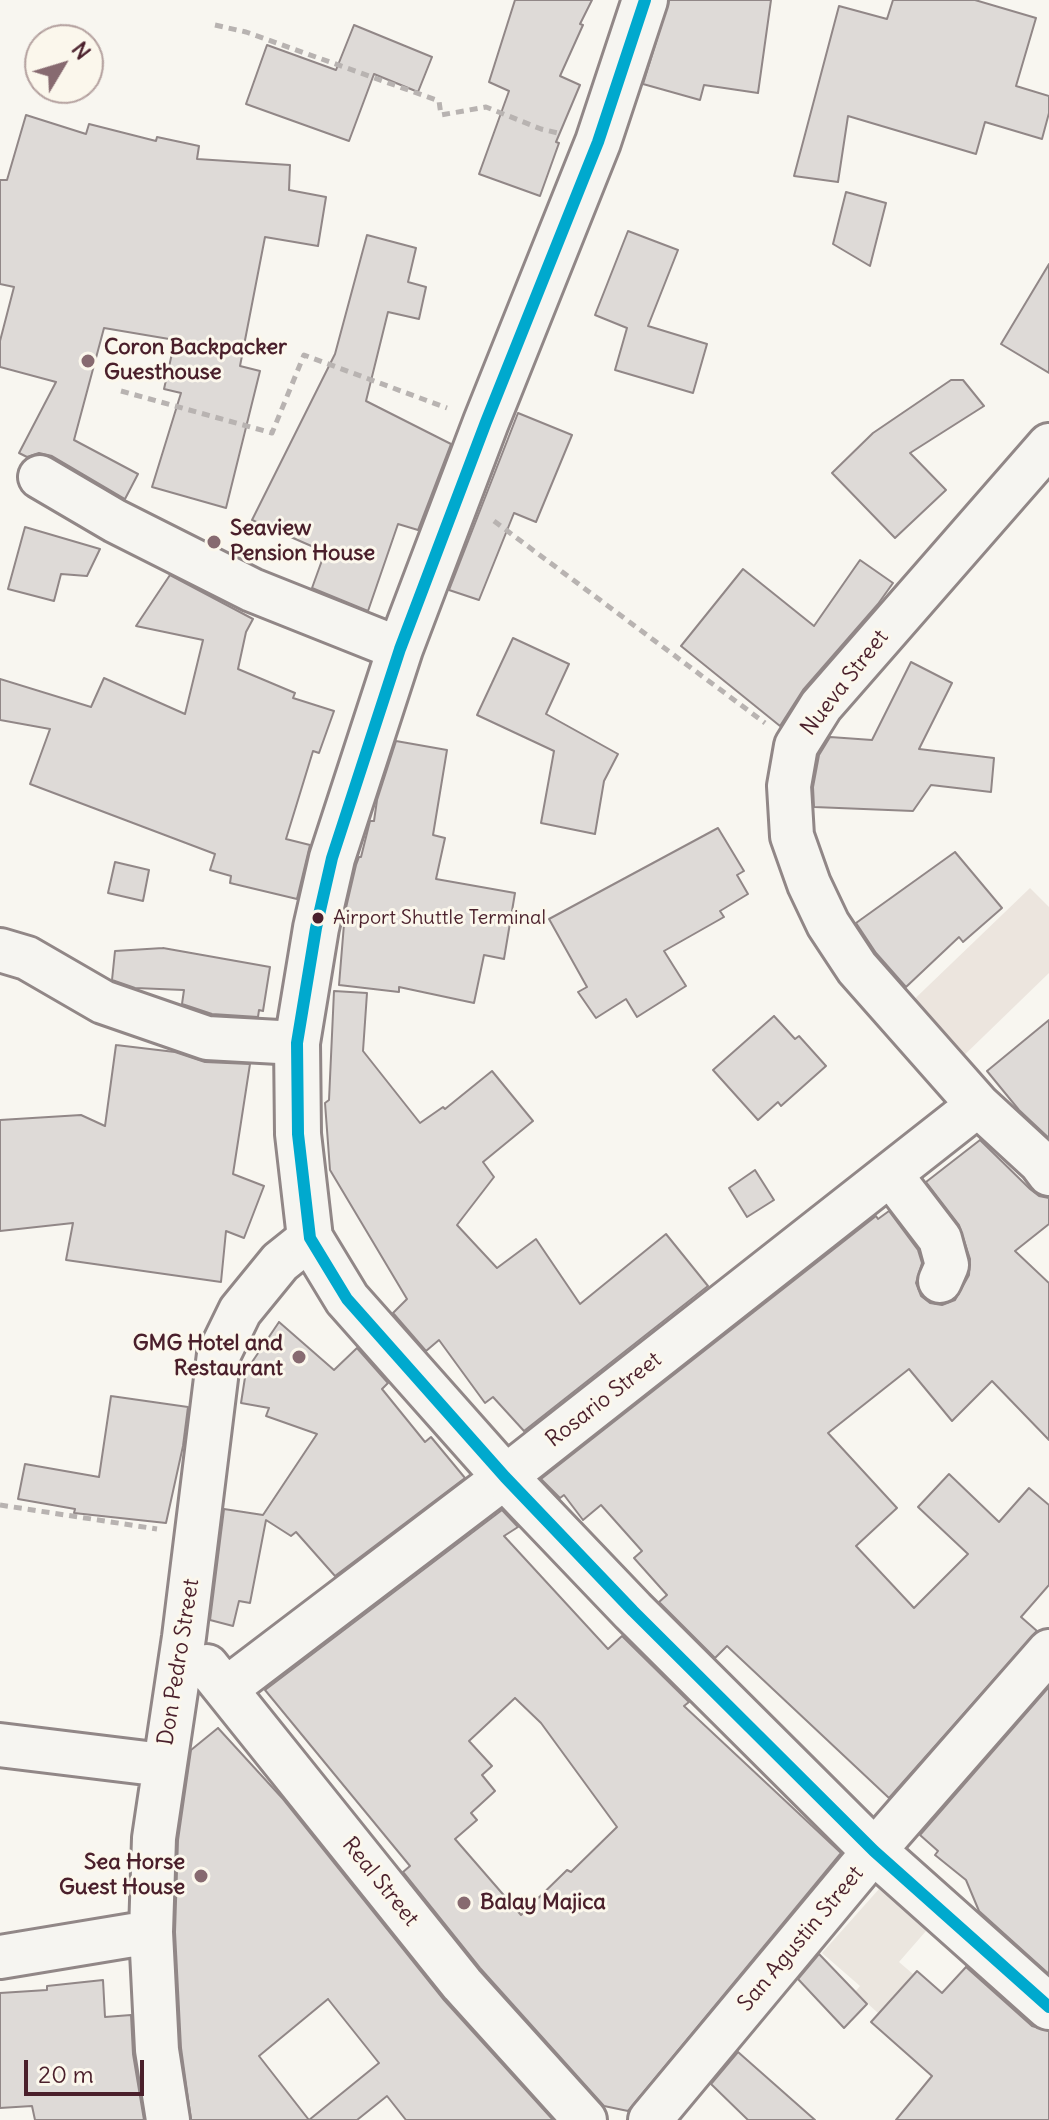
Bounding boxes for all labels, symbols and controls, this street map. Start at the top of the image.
north arrow [24,24,104,104]
text: N [66,36,97,65]
place label: Coron Backpacker Guesthouse [104,335,287,386]
marker: Coron Backpacker Guesthouse [79,352,97,370]
place label: Seaview Pension House [230,516,375,568]
marker: Seaview Pension House [205,533,223,551]
street label: Nueva Street [796,625,894,741]
place label: Airport Shuttle Terminal [333,906,546,930]
marker: Airport Shuttle Terminal [310,910,326,926]
place label: GMG Hotel and Restaurant [133,1331,283,1382]
street label: Rosario Street [541,1347,667,1453]
marker: GMG Hotel and Restaurant [290,1348,308,1366]
street label: Don Pedro Street [153,1577,205,1747]
street label: Real Street [336,1832,424,1932]
place label: Sea Horse Guest House [59,1850,185,1902]
street label: San Agustin Street [733,1861,869,2017]
marker: Sea Horse Guest House [192,1867,210,1885]
place label: Balay Majica [480,1890,606,1916]
marker: Balay Majica [455,1894,473,1912]
scale bar [28,2044,148,2094]
text: 20 m [38,2059,94,2089]

